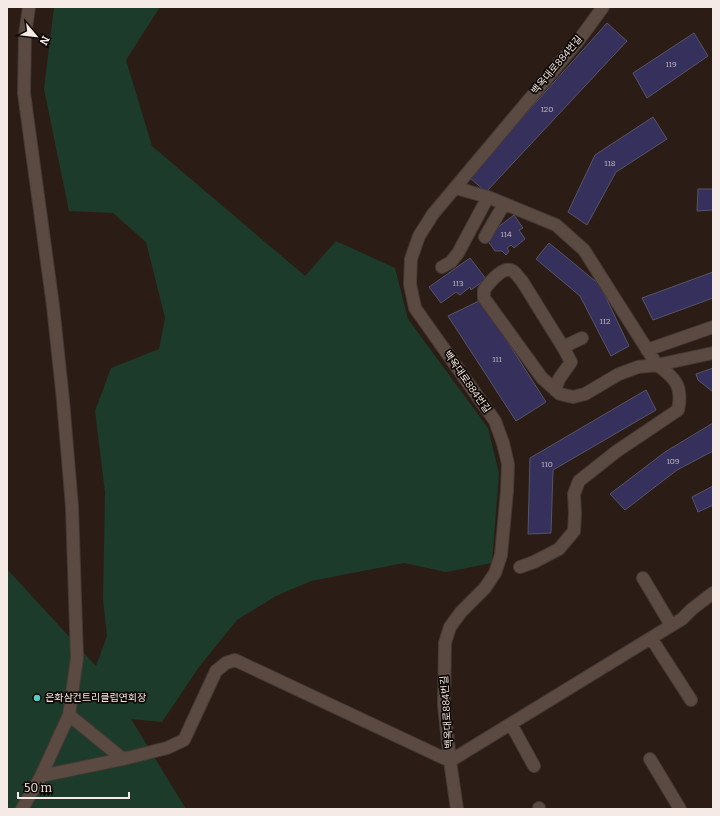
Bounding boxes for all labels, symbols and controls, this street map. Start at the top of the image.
north arrow [16,16,56,56]
street label: 백옥대로884번길 [529,33,585,97]
text: N [36,34,52,48]
house number: 119 [665,60,677,69]
house number: 120 [541,105,553,114]
house number: 118 [604,159,616,168]
house number: 114 [500,230,512,239]
house number: 113 [452,279,464,288]
house number: 112 [600,317,610,326]
street label: 백옥대로884번길 [441,349,493,415]
house number: 111 [492,355,503,364]
house number: 109 [666,457,680,466]
house number: 110 [541,460,553,469]
street label: 백옥대로884번길 [438,675,456,749]
place label: 은화삼컨트리클럽연회장 [45,692,146,704]
marker: 은화삼컨트리클럽연회장 [32,693,42,703]
scale bar [18,774,129,800]
text: 50 m [24,781,53,795]

